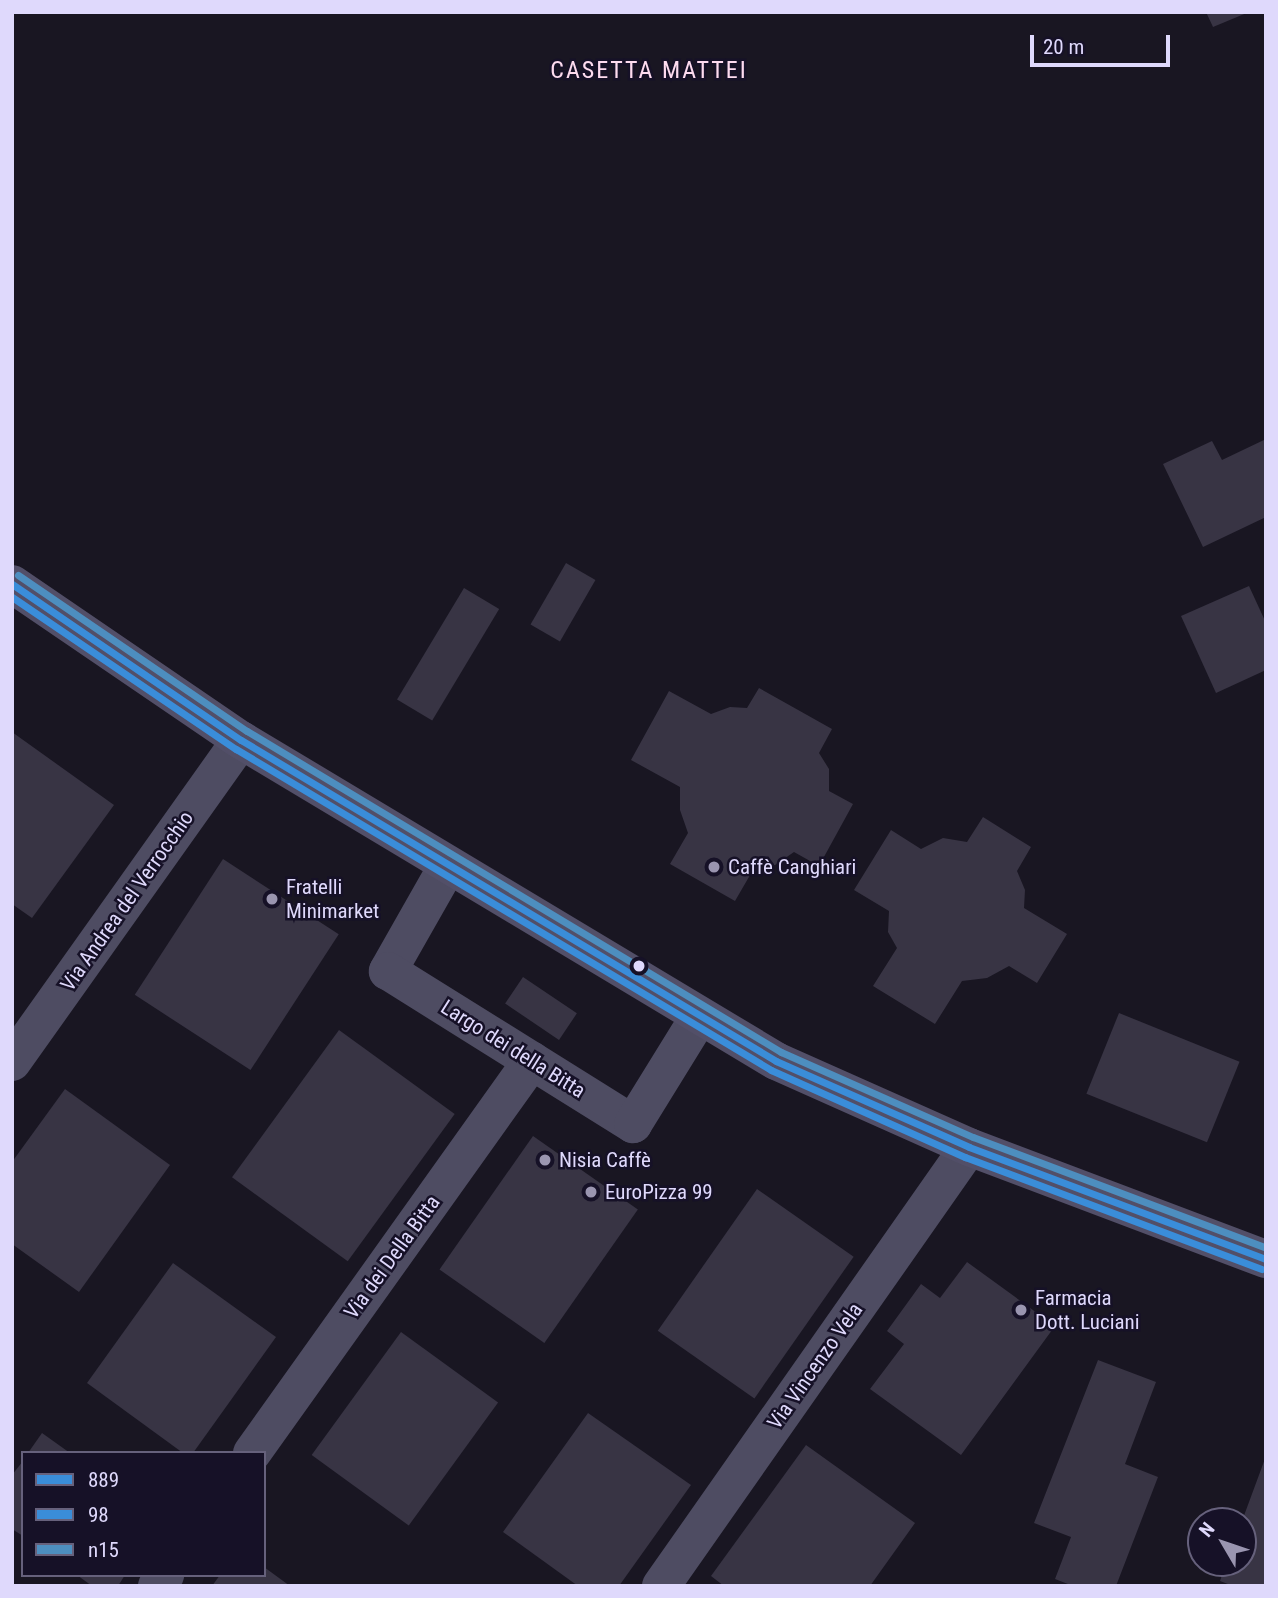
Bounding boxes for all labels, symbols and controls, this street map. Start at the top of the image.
scale bar [1033,21,1173,65]
text: 20 m [1043,35,1084,59]
district label: CASETTA MATTEI [552,57,746,85]
street label: Via Andrea del Verrocchio [55,806,199,996]
place label: Caffè Canghiari [728,854,856,880]
marker: Caffè Canghiari [706,859,722,875]
place label: Fratelli Minimarket [286,874,379,924]
marker: Fratelli Minimarket [264,891,280,907]
unlabelled marker [632,959,646,973]
street label: Largo dei della Bitta [436,994,590,1104]
place label: Nisia Caffè [559,1147,651,1173]
marker: Nisia Caffè [537,1152,553,1168]
place label: EuroPizza 99 [605,1179,713,1205]
marker: EuroPizza 99 [583,1184,599,1200]
street label: Via dei Della Bitta [339,1190,445,1324]
place label: Farmacia Dott. Luciani [1035,1285,1140,1335]
street label: Via Vincenzo Vela [762,1298,868,1434]
marker: Farmacia Dott. Luciani [1013,1302,1029,1318]
legend [21,1451,266,1577]
text: 889 [88,1468,119,1492]
text: 98 [88,1503,109,1527]
north arrow [1187,1507,1257,1577]
text: N [1194,1518,1219,1541]
text: n15 [88,1538,119,1562]

